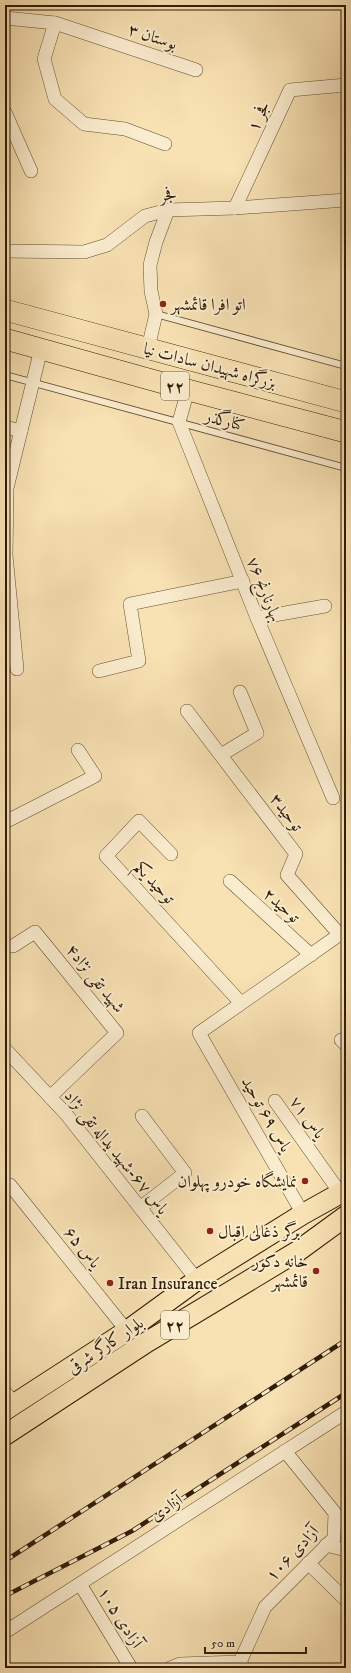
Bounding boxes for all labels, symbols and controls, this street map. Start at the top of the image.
street label: بوستان ۳ [125,19,180,55]
street label: فجر ۱ [242,98,275,135]
street label: فجر [156,183,178,207]
place label: اتو افرا قائمشهر [169,294,246,316]
marker: اتو افرا قائمشهر [158,299,168,309]
street label: بزرگراه شهیدان سادات نیا [141,337,279,394]
road number: ۲۲ [161,372,189,400]
street label: کنارگذر [200,403,248,437]
street label: بهارنارنج ۷۶ [238,554,287,626]
street label: توحید۳ [265,789,308,837]
street label: توحید یکم [126,857,180,912]
street label: توحید۲ [258,883,305,929]
street label: شهید تقی نژاد۴ [60,940,130,1018]
street label: یاس ۶۹ توحید [236,1073,297,1157]
street label: یاس ۶۷-شهید یداله تقی نژاد [58,1086,174,1221]
street label: یاس ۷۱ [284,1092,331,1144]
place label: نمایشگاه خودرو پهلوان [177,1170,297,1193]
marker: نمایشگاه خودرو پهلوان [300,1176,310,1186]
place label: برگر ذغالی اقبال [218,1220,300,1243]
street label: یاس ۶۵ [59,1222,106,1274]
marker: برگر ذغالی اقبال [205,1226,215,1236]
place label: خانه دکور قائمشهر [250,1251,308,1293]
marker: خانه دکور قائمشهر [311,1266,321,1276]
place label: Iran Insurance [118,1273,218,1295]
marker: Iran Insurance [105,1278,115,1288]
street label: بلوار کارگر شرقی [63,1311,148,1379]
road number: ۲۲ [161,1311,189,1339]
street label: آزادی [146,1488,189,1527]
street label: آزادی ۱۰۶ [261,1520,326,1586]
street label: آزادی ۱۰۵ [93,1583,149,1654]
scale bar [205,1629,306,1655]
text: 50 m [211,1636,235,1651]

